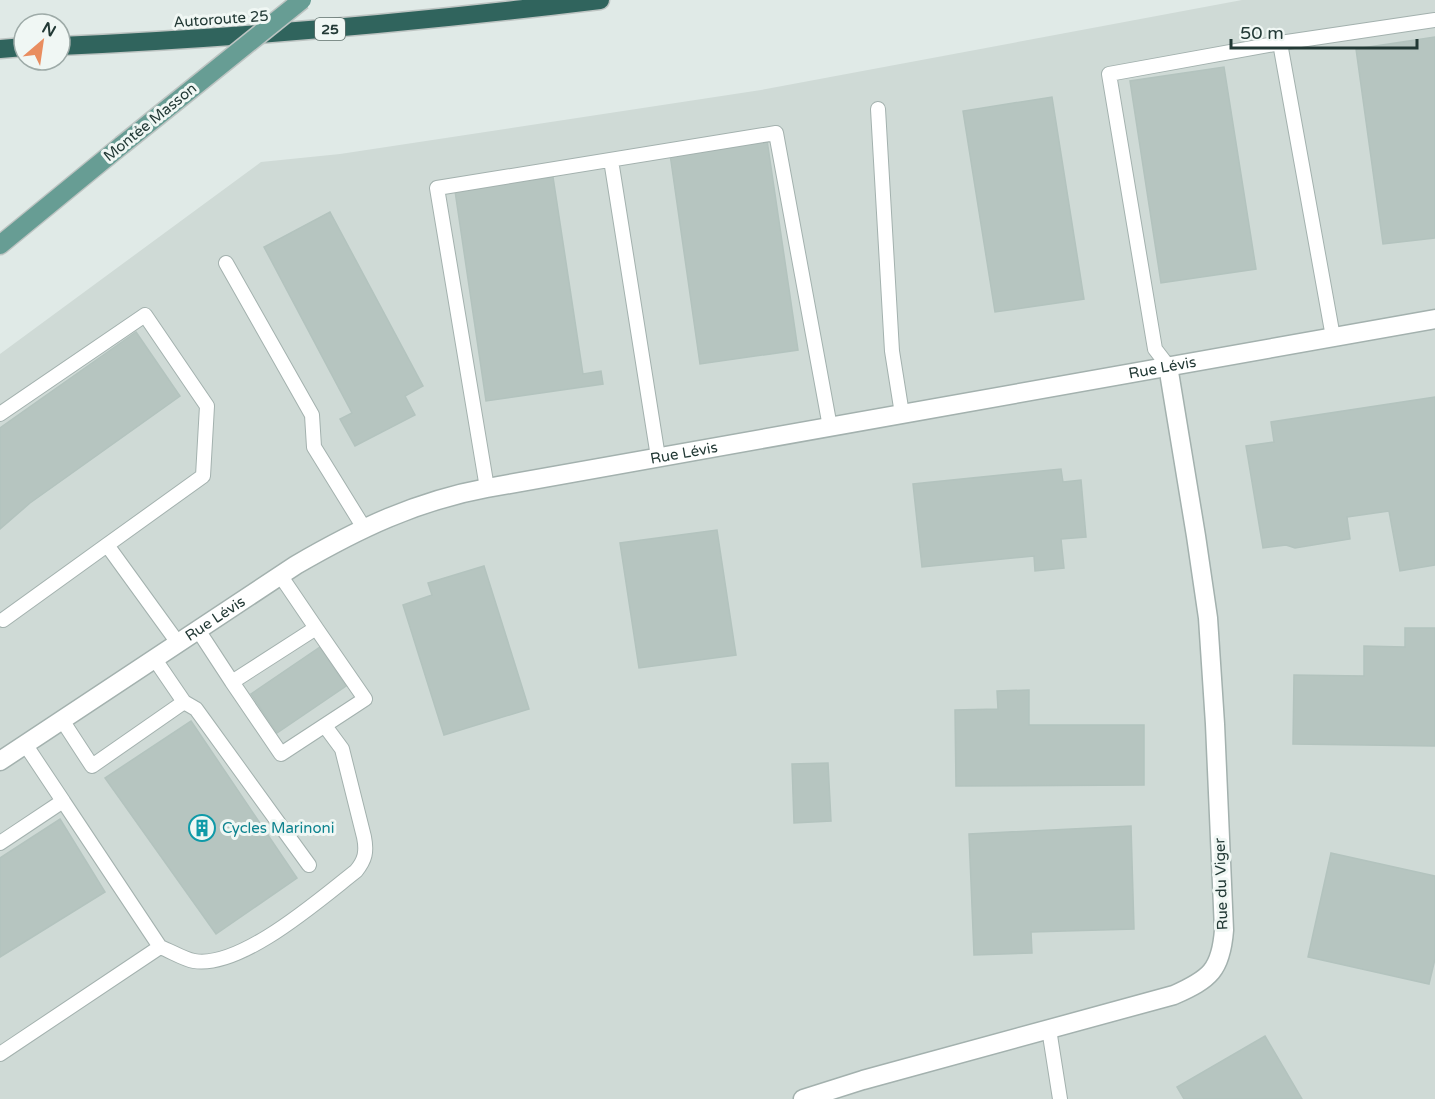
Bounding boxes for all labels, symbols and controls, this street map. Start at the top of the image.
street label: Autoroute 25 [173,7,269,31]
north arrow [12,12,72,72]
scale bar [1231,12,1417,50]
text: N [38,18,59,42]
road number: 25 [315,18,345,40]
text: 50 m [1240,22,1284,44]
street label: Montée Masson [100,79,200,165]
street label: Rue Lévis [1127,353,1197,382]
street label: Rue Lévis [649,438,719,468]
street label: Rue Lévis [182,592,249,645]
building icon: Cycles Marinoni [187,813,217,843]
place label: Cycles Marinoni [222,819,334,837]
street label: Rue du Viger [1210,837,1232,930]

